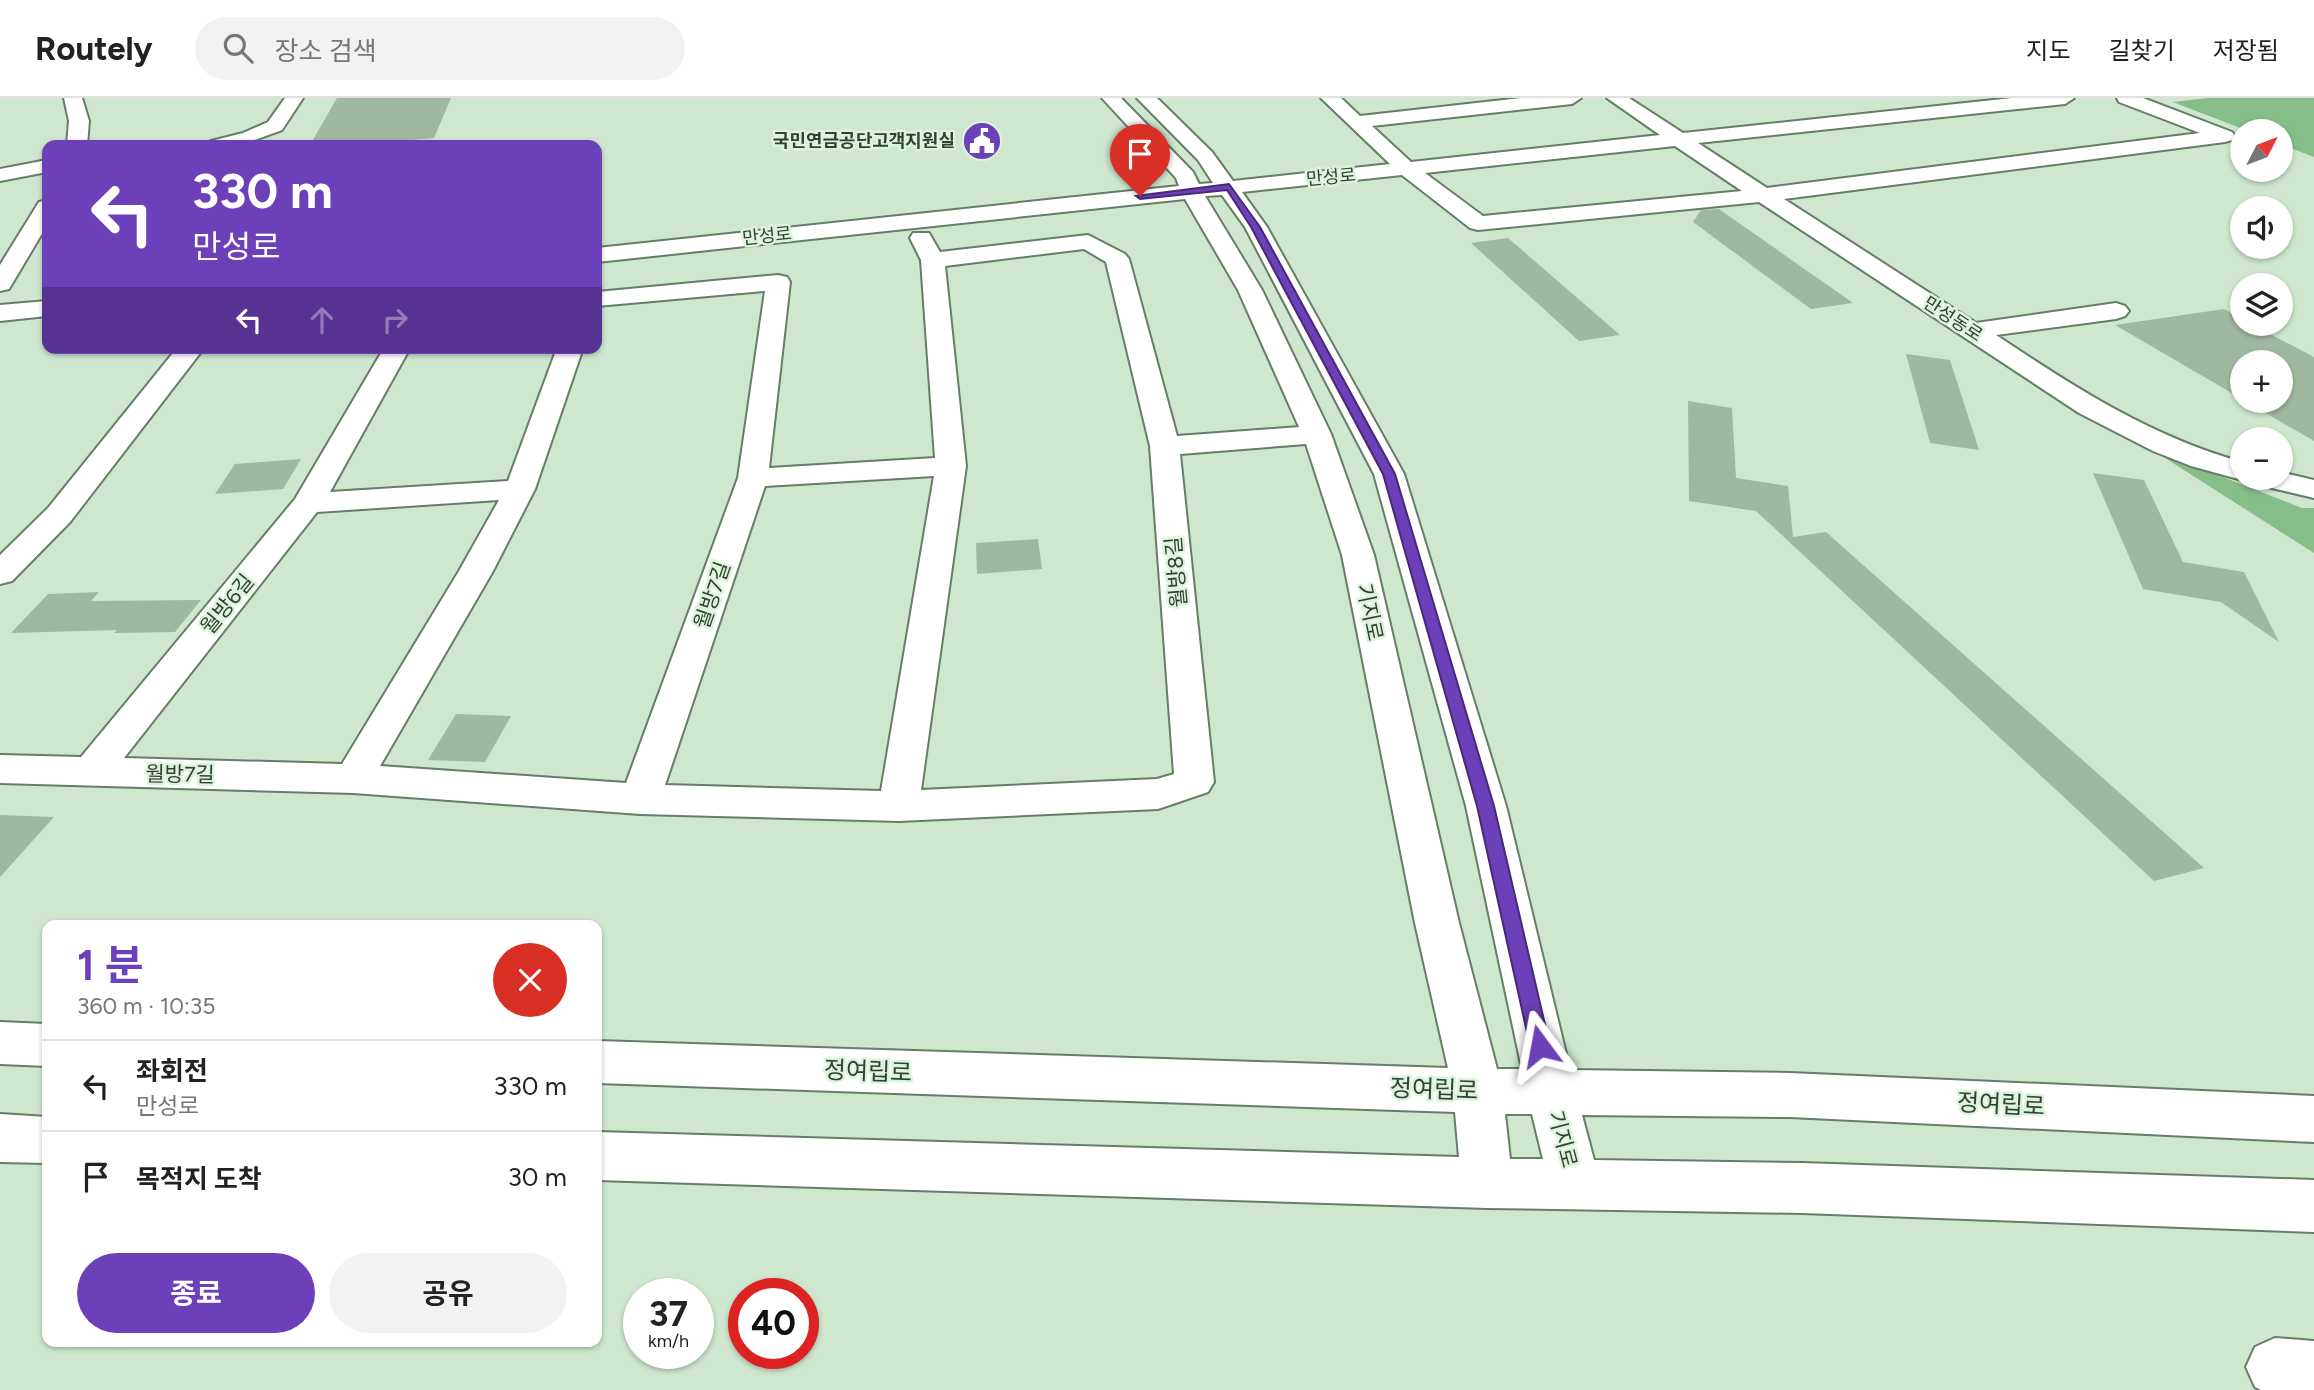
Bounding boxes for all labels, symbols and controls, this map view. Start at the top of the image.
search box [195,17,685,80]
text: Routely [35,29,153,68]
icon: search [219,29,257,67]
text: 장소 검색 [275,35,377,67]
text: 지도 [2026,36,2071,65]
text: 길찾기 [2109,36,2175,65]
text: 저장됨 [2213,36,2279,65]
north arrow [2230,119,2292,182]
map controls [2230,119,2293,490]
public building icon: 국민연금공단고객지원실 [961,120,1003,162]
pin [1110,124,1170,196]
place label: 국민연금공단고객지원실 [773,130,955,152]
icon: arrive [1121,135,1159,173]
text: 330 m [192,161,333,220]
street label: 만성로 [1305,164,1357,190]
icon: left [77,168,168,259]
button: sound [2230,196,2293,259]
street label: 만성로 [741,222,793,250]
text: 만성로 [192,228,280,266]
button: layers [2230,273,2293,336]
street label: 만성동로 [1919,292,1987,346]
icon: left [230,301,268,339]
icon: ahead [303,301,341,339]
icon: right [376,301,414,339]
button: + [2230,350,2293,413]
button: − [2230,427,2293,490]
street label: 월방8길 [1160,536,1192,608]
street label: 월방7길 [689,558,735,632]
street label: 월방6길 [195,569,259,639]
street label: 기지로 [1352,581,1388,643]
street label: 월방7길 [145,761,215,787]
text: 1 분 [77,940,143,991]
button: close [493,943,567,1017]
text: 360 m · 10:35 [77,992,216,1020]
position arrow [1503,1009,1577,1083]
text: 좌회전 [136,1055,208,1087]
street label: 정여립로 [823,1055,913,1087]
icon: left [77,1067,115,1105]
text: 330 m [493,1070,567,1102]
street label: 정여립로 [1389,1073,1479,1105]
street label: 정여립로 [1956,1087,2046,1121]
text: 만성로 [136,1092,199,1120]
street label: 기지로 [1543,1108,1583,1170]
icon: arrive [77,1158,115,1196]
text: 30 m [508,1161,567,1193]
text: 목적지 도착 [136,1163,262,1195]
button: 종료 [77,1253,315,1333]
button: 공유 [329,1253,567,1333]
speed limit sign: 40 [728,1278,819,1369]
text: 37 [649,1293,688,1335]
text: km/h [648,1330,689,1352]

